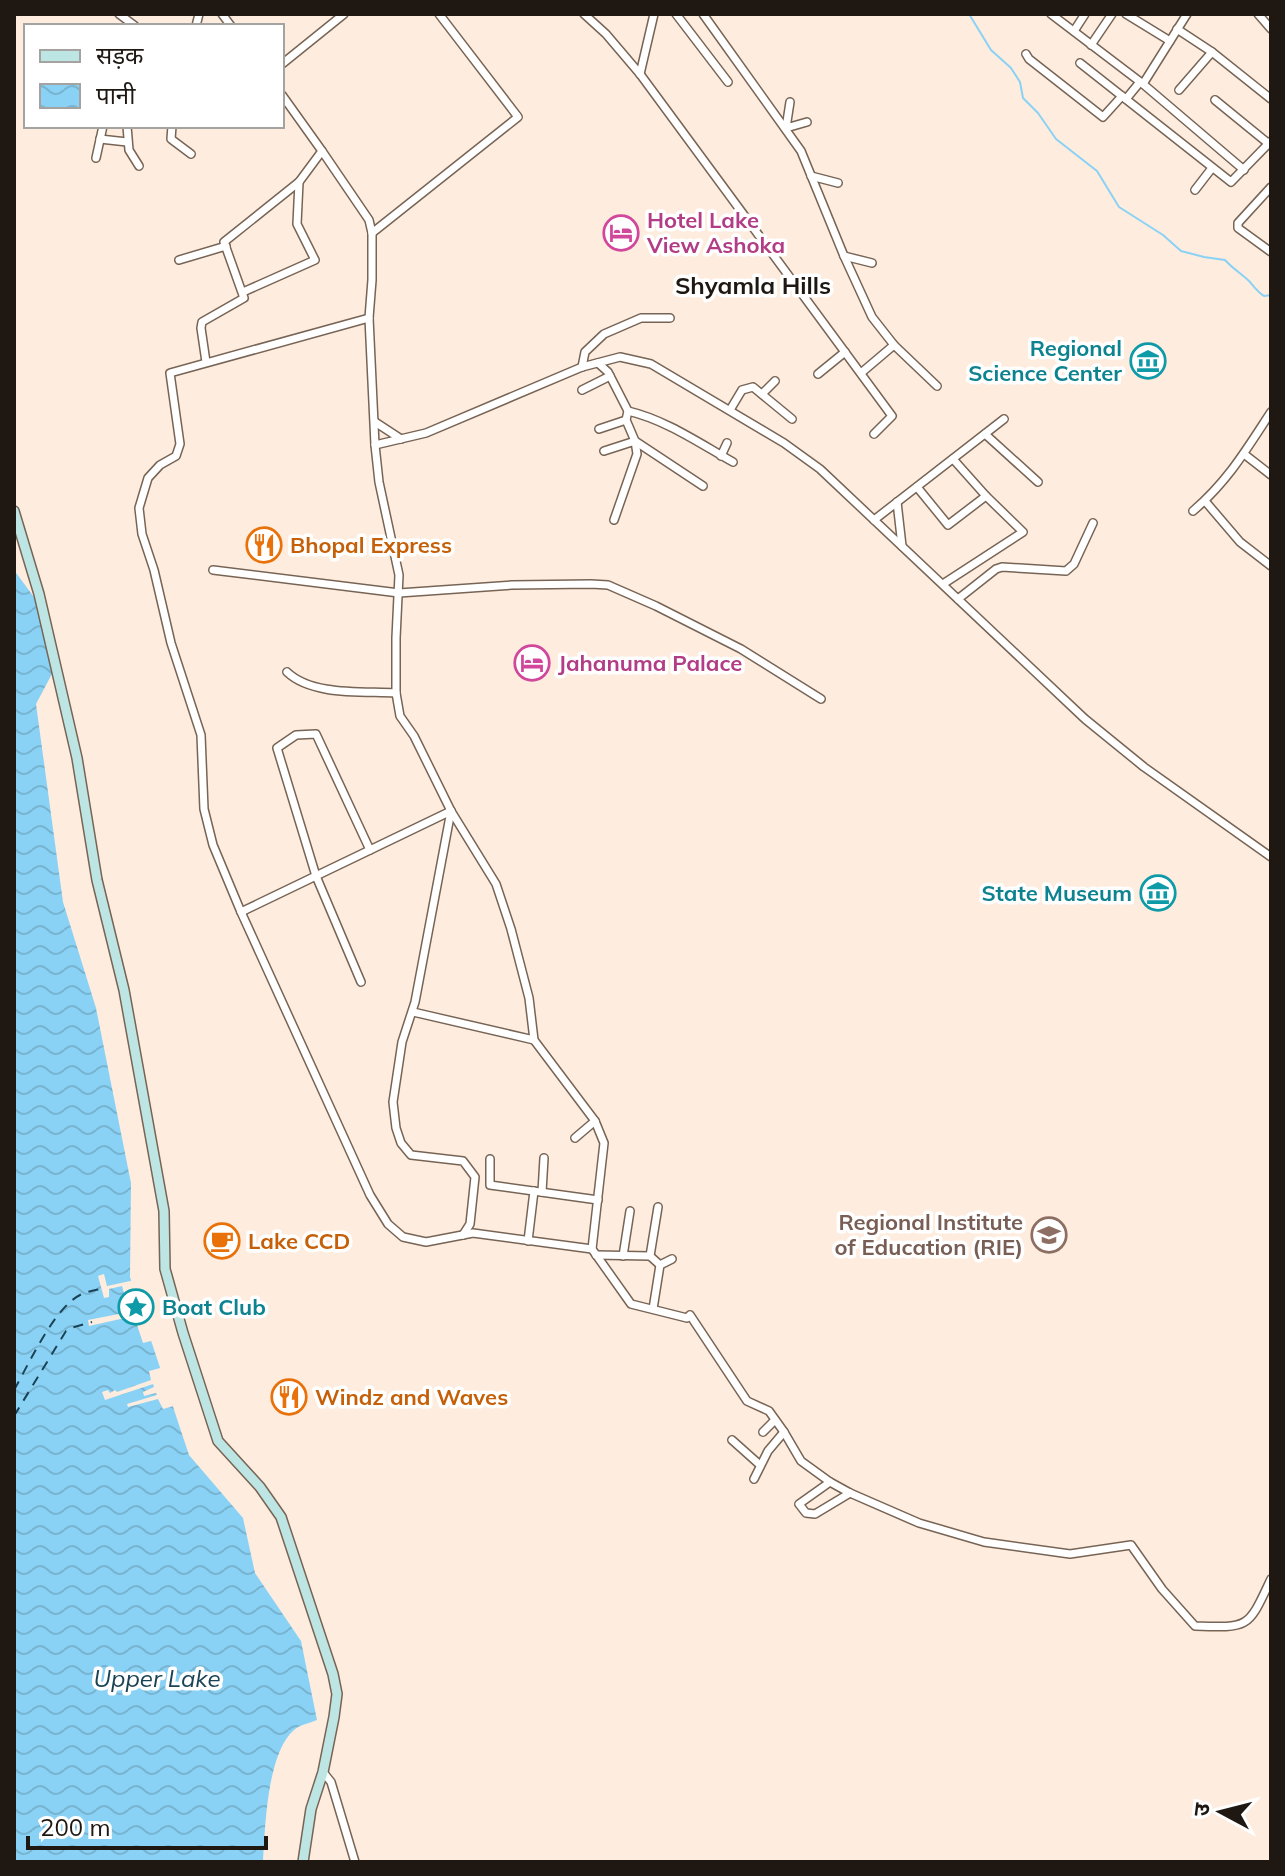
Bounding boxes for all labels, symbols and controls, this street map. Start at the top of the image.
legend [24,24,284,128]
text: सड़क [96,40,144,70]
text: पानी [96,80,136,110]
place label: Hotel Lake View Ashoka [646,206,785,259]
hotel icon: Hotel Lake View Ashoka [602,214,640,252]
district label: Shyamla Hills [675,270,831,300]
place label: Regional Science Center [968,334,1122,387]
museum icon: Regional Science Center [1129,342,1167,380]
restaurant icon: Bhopal Express [245,526,283,564]
place label: Bhopal Express [290,531,452,559]
hotel icon: Jahanuma Palace [513,644,551,682]
place label: Jahanuma Palace [558,649,742,677]
museum icon: State Museum [1139,874,1177,912]
place label: State Museum [981,879,1132,907]
place label: Regional Institute of Education (RIE) [835,1208,1023,1261]
school or university icon: Regional Institute of Education (RIE) [1030,1216,1068,1254]
cafe icon: Lake CCD [203,1222,241,1260]
place label: Lake CCD [248,1227,350,1255]
place icon: Boat Club [117,1288,155,1326]
place label: Boat Club [162,1293,266,1321]
restaurant icon: Windz and Waves [270,1378,308,1416]
place label: Windz and Waves [315,1383,508,1411]
water label: Upper Lake [94,1663,220,1693]
north arrow [1181,1772,1261,1852]
scale bar [28,1800,266,1850]
text: उ [1186,1800,1216,1818]
text: 200 m [40,1812,111,1842]

